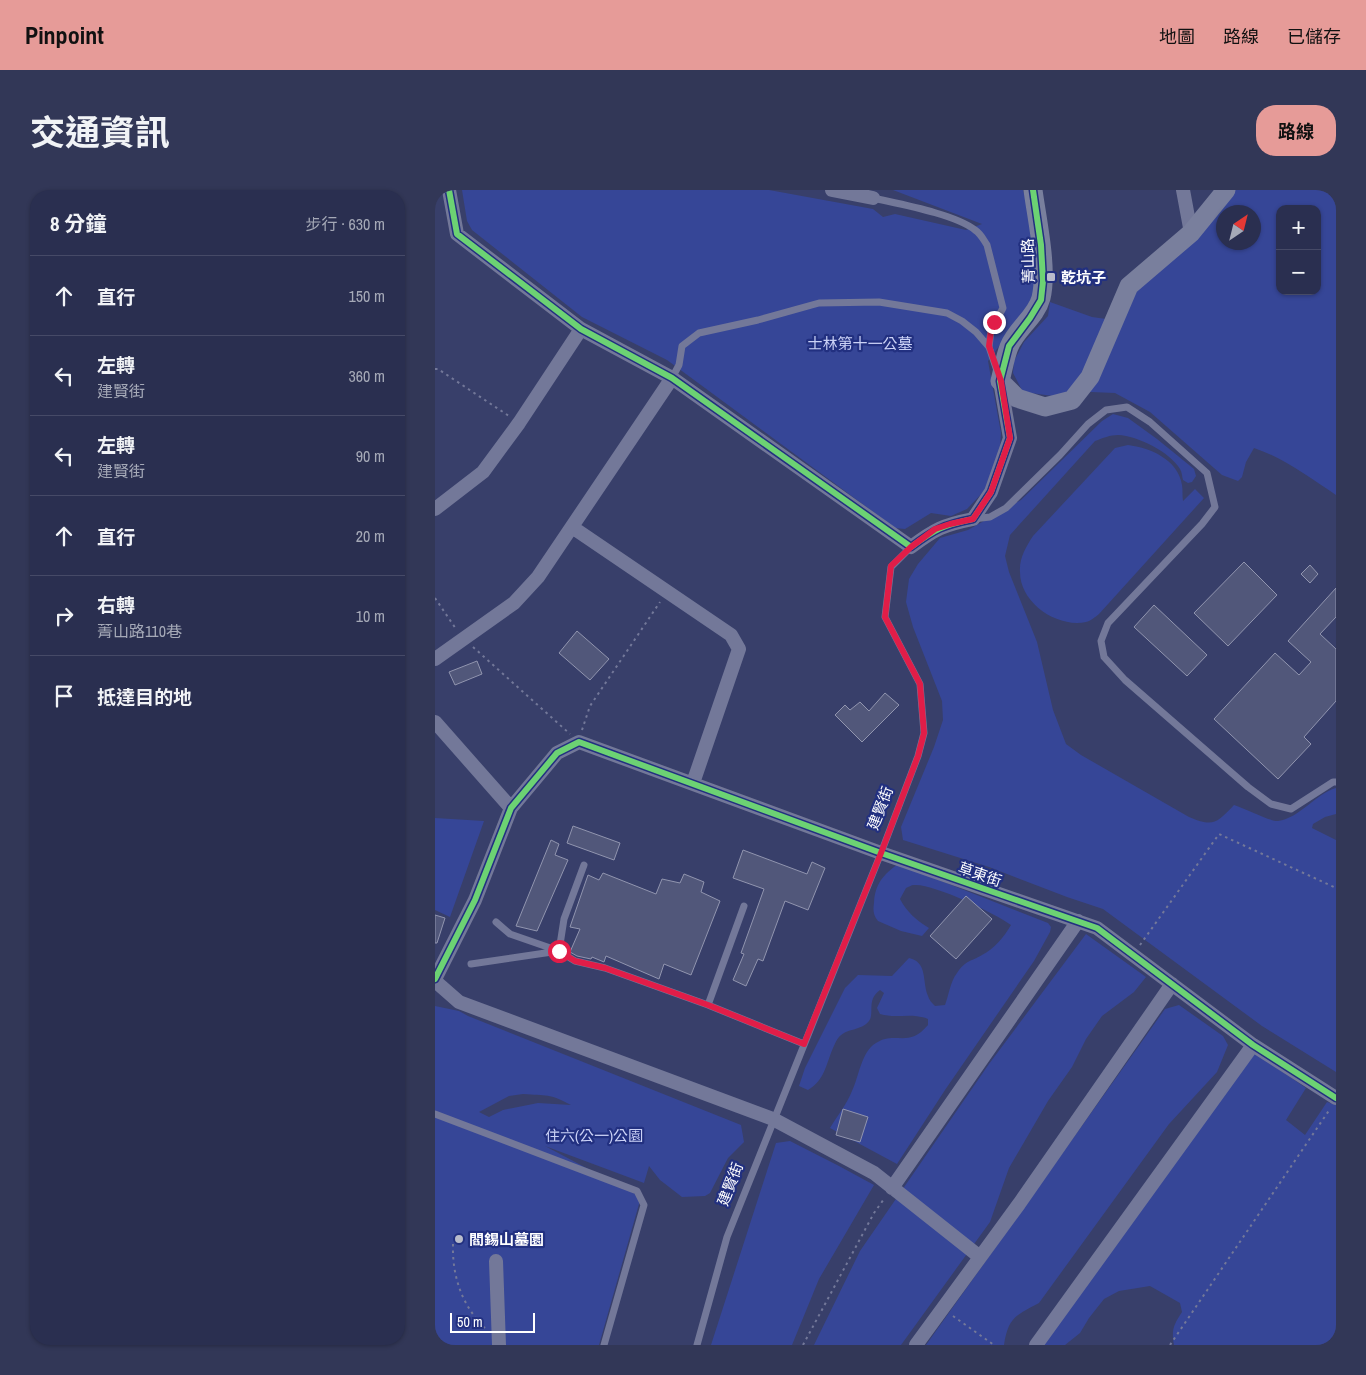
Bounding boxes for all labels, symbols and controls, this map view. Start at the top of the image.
text: Pinpoint [25,19,104,51]
text: 地圖 [1159,24,1195,49]
text: 路線 [1223,24,1259,49]
text: 已儲存 [1287,24,1341,49]
button: 路線 [1256,105,1336,156]
text: 交通資訊 [30,109,170,156]
north arrow [1216,205,1261,250]
map controls [1276,205,1321,295]
button: + [1276,205,1321,250]
text: 8 分鐘 [50,209,106,238]
text: 步行 · 630 m [306,213,385,235]
street label: 菁山路 [1017,238,1039,284]
button: − [1276,250,1321,295]
place label: 乾坑子 [1061,267,1106,288]
marker: 乾坑子 [1045,271,1057,283]
icon: ahead [50,282,78,310]
text: 直行 [97,284,135,310]
text: 150 m [349,285,385,307]
route end [983,311,1006,334]
park label: 士林第十一公墓 [807,333,913,354]
text: 左轉 [97,352,135,378]
icon: left [50,362,78,390]
text: 360 m [349,365,385,387]
text: 建賢街 [97,380,145,402]
text: 左轉 [97,432,135,458]
icon: left [50,442,78,470]
text: 90 m [356,445,385,467]
text: 建賢街 [97,460,145,482]
icon: ahead [50,522,78,550]
text: 直行 [97,524,135,550]
text: 20 m [356,525,385,547]
text: 右轉 [97,592,135,618]
icon: right [50,602,78,630]
text: 10 m [356,605,385,627]
text: 菁山路110巷 [97,620,182,642]
icon: arrive [50,682,78,710]
text: 抵達目的地 [97,684,192,710]
street label: 建賢街 [862,783,898,833]
street label: 草東街 [955,857,1005,891]
route start [548,940,571,963]
park label: 住六(公一)公園 [545,1125,643,1146]
street label: 建賢街 [712,1159,748,1209]
place label: 閻錫山墓園 [469,1229,544,1250]
marker: 閻錫山墓園 [453,1233,465,1245]
scale bar [450,1310,535,1333]
text: 50 m [457,1313,483,1331]

